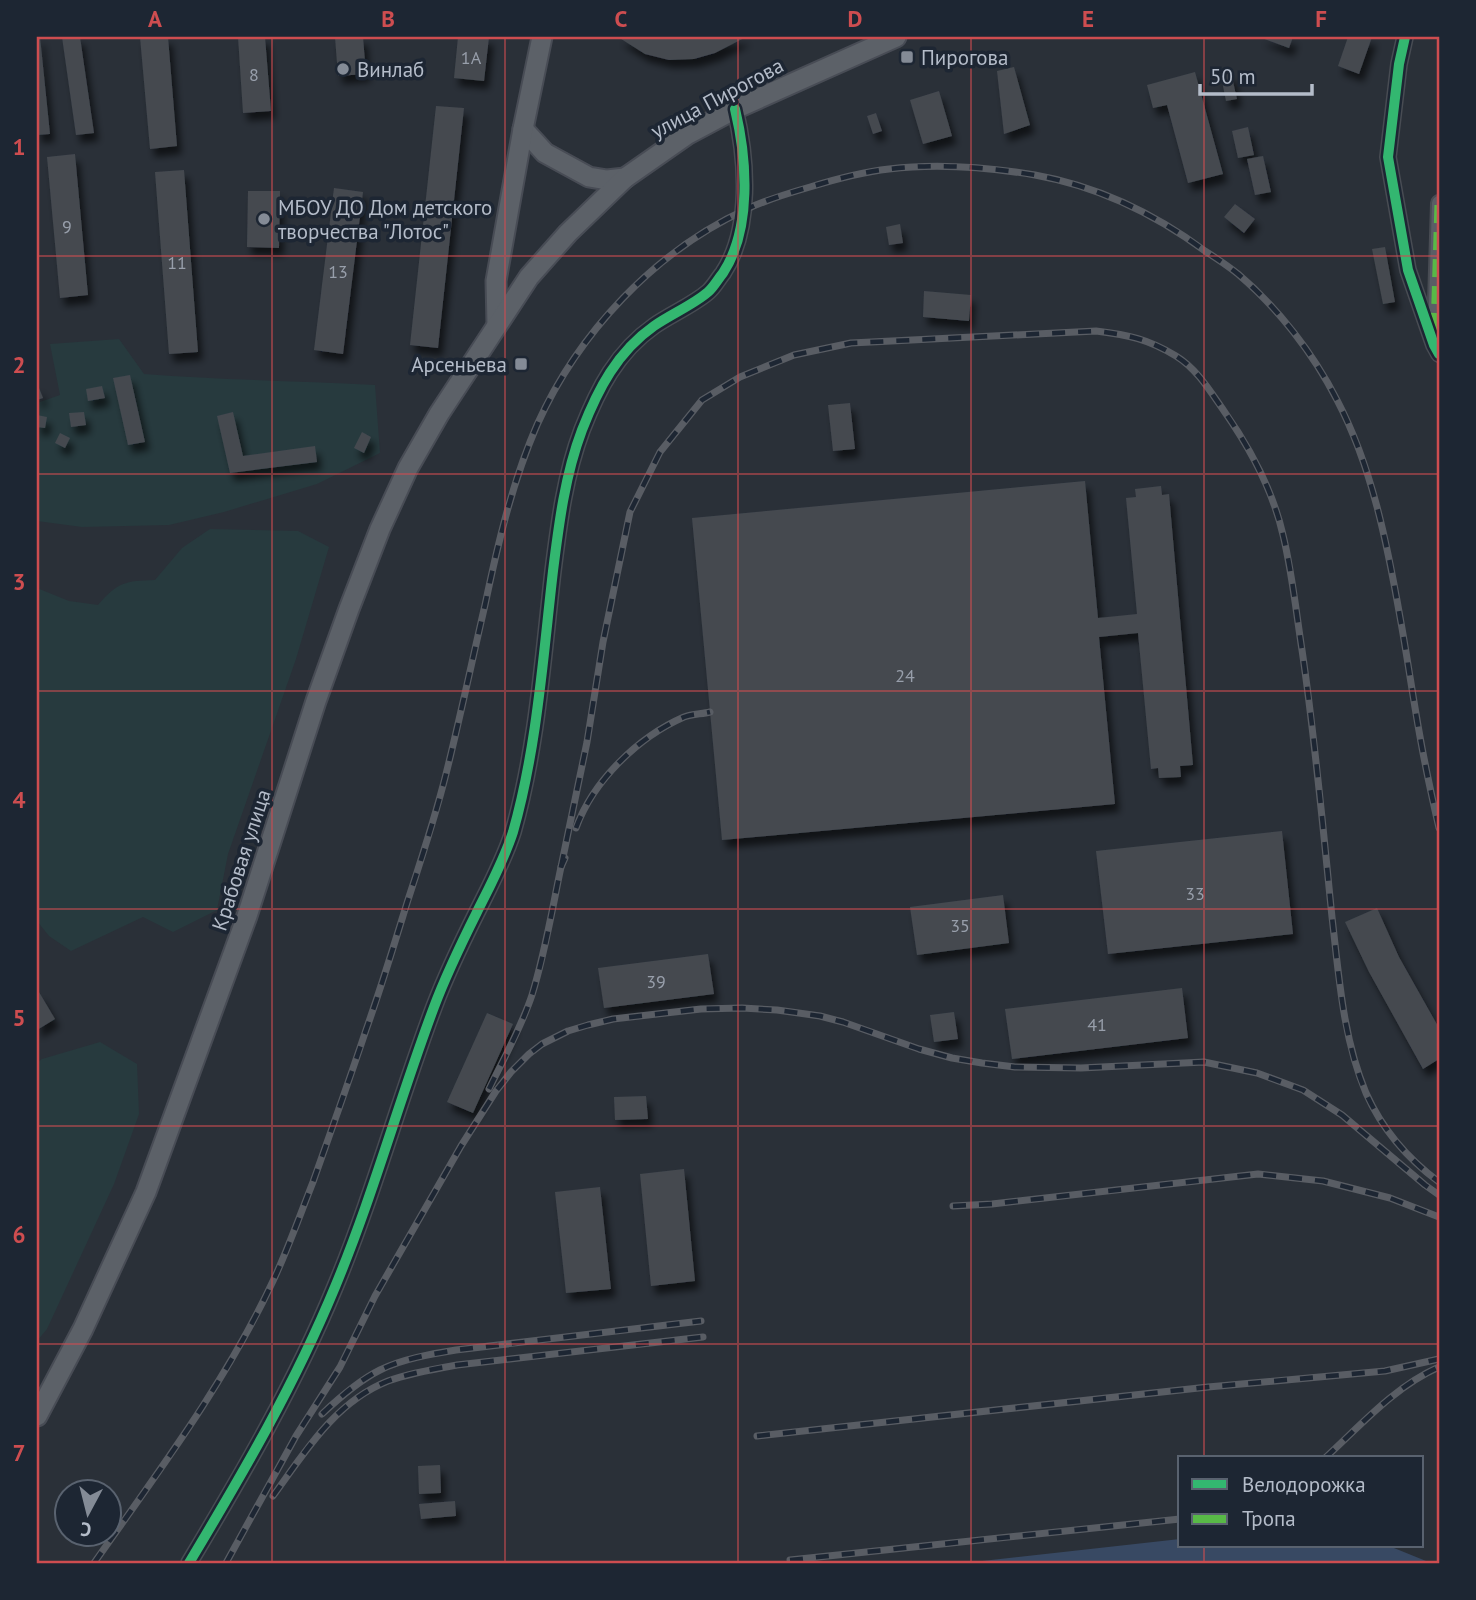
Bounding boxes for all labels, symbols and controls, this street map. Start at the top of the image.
text: A [148,4,162,33]
text: B [381,4,395,33]
text: C [615,4,628,33]
text: D [848,4,862,33]
text: E [1082,4,1094,33]
text: F [1315,4,1327,33]
place label: Пирогова [921,44,1009,71]
house number: 1А [461,46,482,69]
marker: Пирогова [899,49,915,65]
street label: улица Пирогова [646,52,788,144]
scale bar [1200,52,1312,96]
place label: Винлаб [357,56,424,83]
marker: Винлаб [335,61,351,77]
house number: 8 [249,63,259,86]
text: 50 m [1210,63,1256,90]
text: 1 [12,132,26,161]
place label: МБОУ ДО Дом детского творчества "Лотос" [278,194,492,245]
marker: МБОУ ДО Дом детского творчества "Лотос" [256,211,272,227]
house number: 9 [62,215,72,238]
house number: 11 [167,251,187,274]
house number: 13 [328,260,348,283]
text: 2 [12,350,26,379]
place label: Арсеньева [411,351,507,378]
marker: Арсеньева [513,356,529,372]
text: 3 [12,567,26,596]
house number: 24 [895,664,915,687]
text: 4 [12,785,26,814]
street label: Крабовая улица [205,786,277,934]
house number: 33 [1185,882,1205,905]
house number: 35 [950,914,970,937]
house number: 39 [646,970,666,993]
text: 5 [12,1003,26,1032]
house number: 41 [1087,1013,1107,1036]
text: 6 [12,1220,26,1249]
text: 7 [12,1438,26,1467]
legend [1178,1456,1424,1548]
text: Велодорожка [1242,1471,1366,1498]
north arrow [52,1478,122,1548]
text: Тропа [1242,1505,1296,1532]
text: С [79,1517,93,1542]

